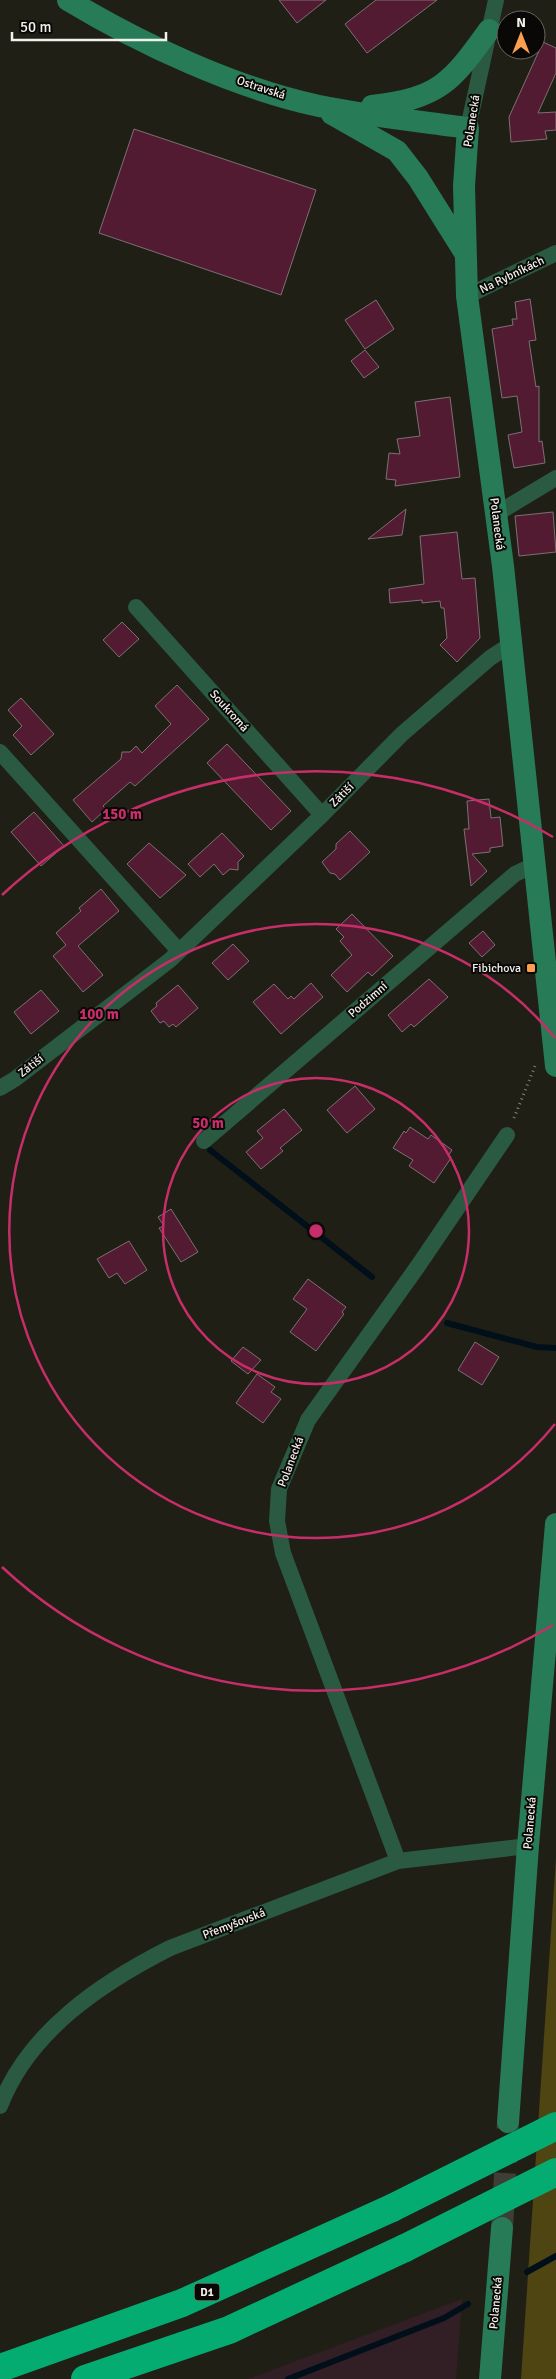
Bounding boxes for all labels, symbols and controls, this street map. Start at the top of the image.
scale bar [12,10,166,42]
north arrow [496,10,546,60]
text: N [516,14,526,31]
text: 50 m [20,18,51,36]
street label: Ostravská [235,73,287,103]
street label: Polanecká [460,94,484,148]
street label: Na Rybníkách [477,253,547,297]
street label: Polanecká [486,497,508,551]
street label: Soukromá [206,687,252,735]
street label: Zátiší [327,779,358,810]
text: 150 m [102,805,142,823]
place label: Fibichova [472,961,521,976]
marker: Fibichova [525,962,537,974]
street label: Podzimní [345,978,391,1021]
text: 100 m [79,1005,119,1023]
street label: Zátiší [15,1051,47,1081]
text: 50 m [192,1114,224,1132]
centre of rings [307,1222,325,1240]
street label: Polanecká [275,1435,307,1489]
street label: Polanecká [520,1796,540,1850]
street label: Přemyšovská [201,1905,267,1943]
street label: Polanecká [486,2276,506,2330]
road number: D1 [194,2284,220,2300]

